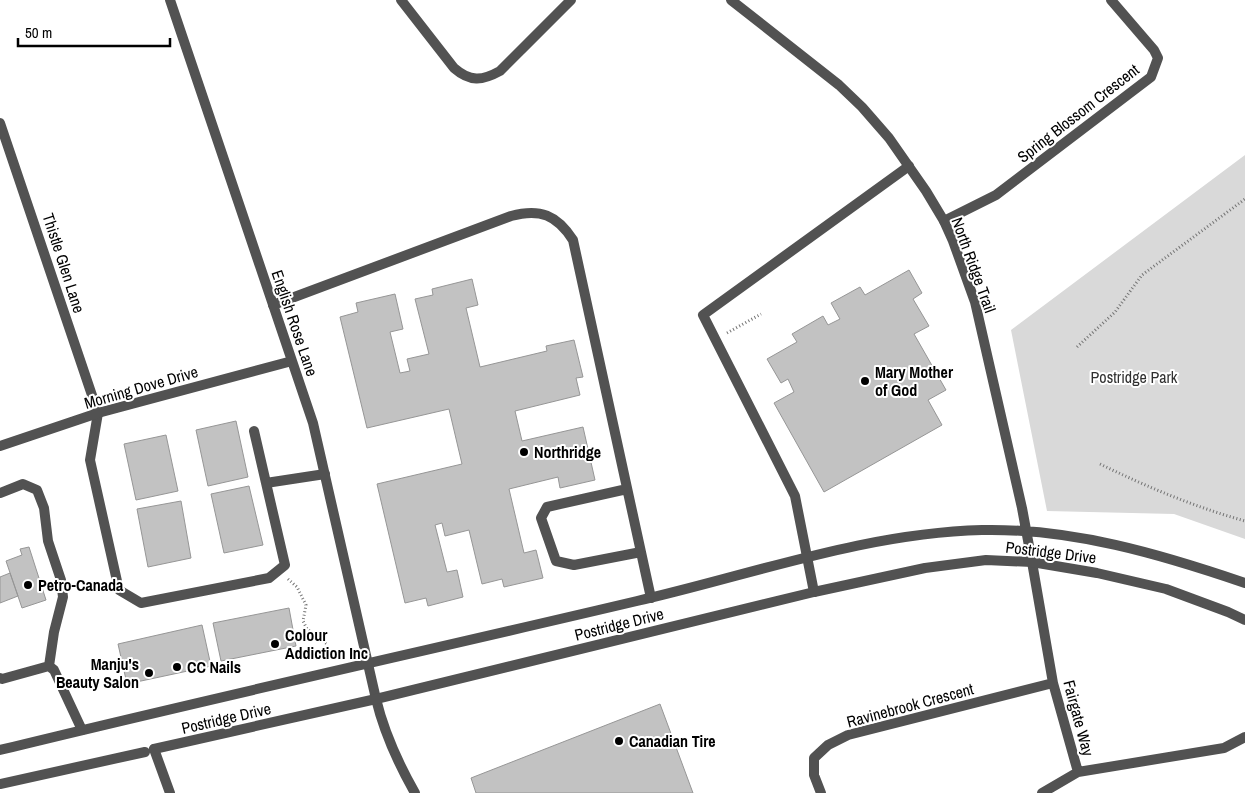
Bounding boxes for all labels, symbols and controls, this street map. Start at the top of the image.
scale bar [18,15,170,47]
text: 50 m [25,22,52,43]
street label: Spring Blossom Crescent [1013,58,1144,167]
street label: Thistle Glen Lane [38,210,90,316]
street label: North Ridge Trail [947,214,1001,316]
street label: English Rose Lane [267,267,323,379]
street label: Morning Dove Drive [82,360,200,414]
place label: Mary Mother of God [875,361,954,401]
park label: Postridge Park [1091,366,1178,388]
marker: Mary Mother of God [859,375,871,387]
place label: Northridge [534,441,601,463]
marker: Northridge [518,446,530,458]
street label: Postridge Drive [1004,536,1098,568]
place label: Petro-Canada [38,574,124,596]
marker: Petro-Canada [22,579,34,591]
street label: Postridge Drive [572,602,666,646]
place label: Colour Addiction Inc [285,624,368,664]
marker: Colour Addiction Inc [269,638,281,650]
place label: Manju's Beauty Salon [56,653,139,693]
place label: CC Nails [187,656,241,678]
marker: CC Nails [171,661,183,673]
marker: Manju's Beauty Salon [143,667,155,679]
street label: Ravinebrook Crescent [844,677,976,733]
street label: Fairgate Way [1058,678,1100,759]
street label: Postridge Drive [179,697,273,739]
place label: Canadian Tire [629,730,716,752]
marker: Canadian Tire [613,735,625,747]

